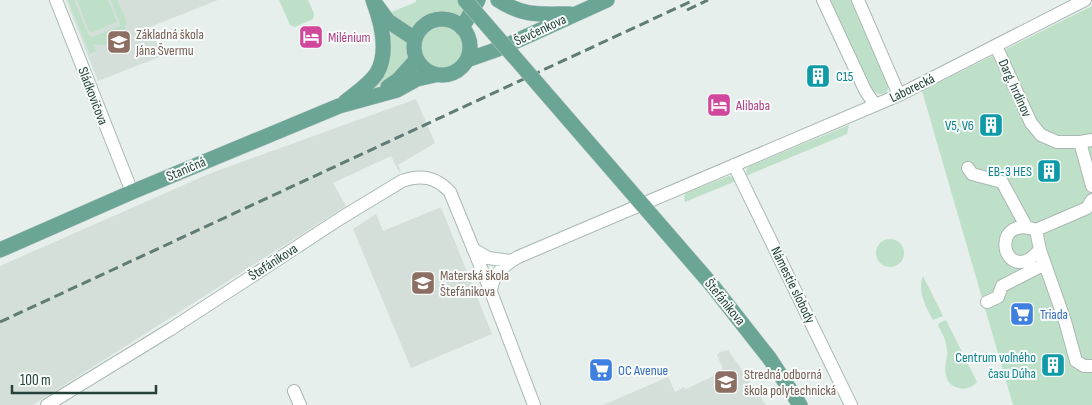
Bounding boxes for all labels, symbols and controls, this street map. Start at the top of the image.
street label: Ševčenkova [511,11,569,49]
hotel icon: Milénium [298,24,324,50]
place label: Základná škola Jána Švermu [135,26,204,59]
school or university icon: Základná škola Jána Švermu [106,29,132,55]
place label: Milénium [328,29,371,46]
street label: Darg. hrdinov [995,56,1036,120]
building icon: C15 [805,63,831,89]
street label: Sládkovičova [74,65,112,127]
place label: C15 [836,68,854,85]
street label: Laborecká [887,70,937,106]
hotel icon: Alibaba [706,92,732,118]
place label: Alibaba [735,97,770,114]
building icon: V5, V6 [978,112,1004,138]
place label: V5, V6 [945,117,974,134]
street label: Staničná [164,153,208,185]
building icon: EB-3 HES [1036,158,1062,184]
place label: EB-3 HES [988,163,1032,180]
street label: Štefánikova [245,240,301,284]
street label: Námestie slobody [767,244,819,327]
place label: Materská škola Štefánikova [440,267,509,300]
school or university icon: Materská škola Štefánikova [410,270,436,296]
street label: Štefánikova [701,275,749,329]
supermarket icon: Triada [1009,301,1035,327]
place label: Triada [1040,306,1068,323]
place label: Centrum voľného času Dúha [955,349,1036,382]
building icon: Centrum voľného času Dúha [1040,352,1066,378]
supermarket icon: OC Avenue [588,357,614,383]
scale bar [12,362,156,394]
place label: OC Avenue [618,362,668,379]
place label: Stredná odborná škola polytechnická [744,366,836,399]
school or university icon: Stredná odborná škola polytechnická [713,369,739,395]
text: 100 m [20,371,51,390]

